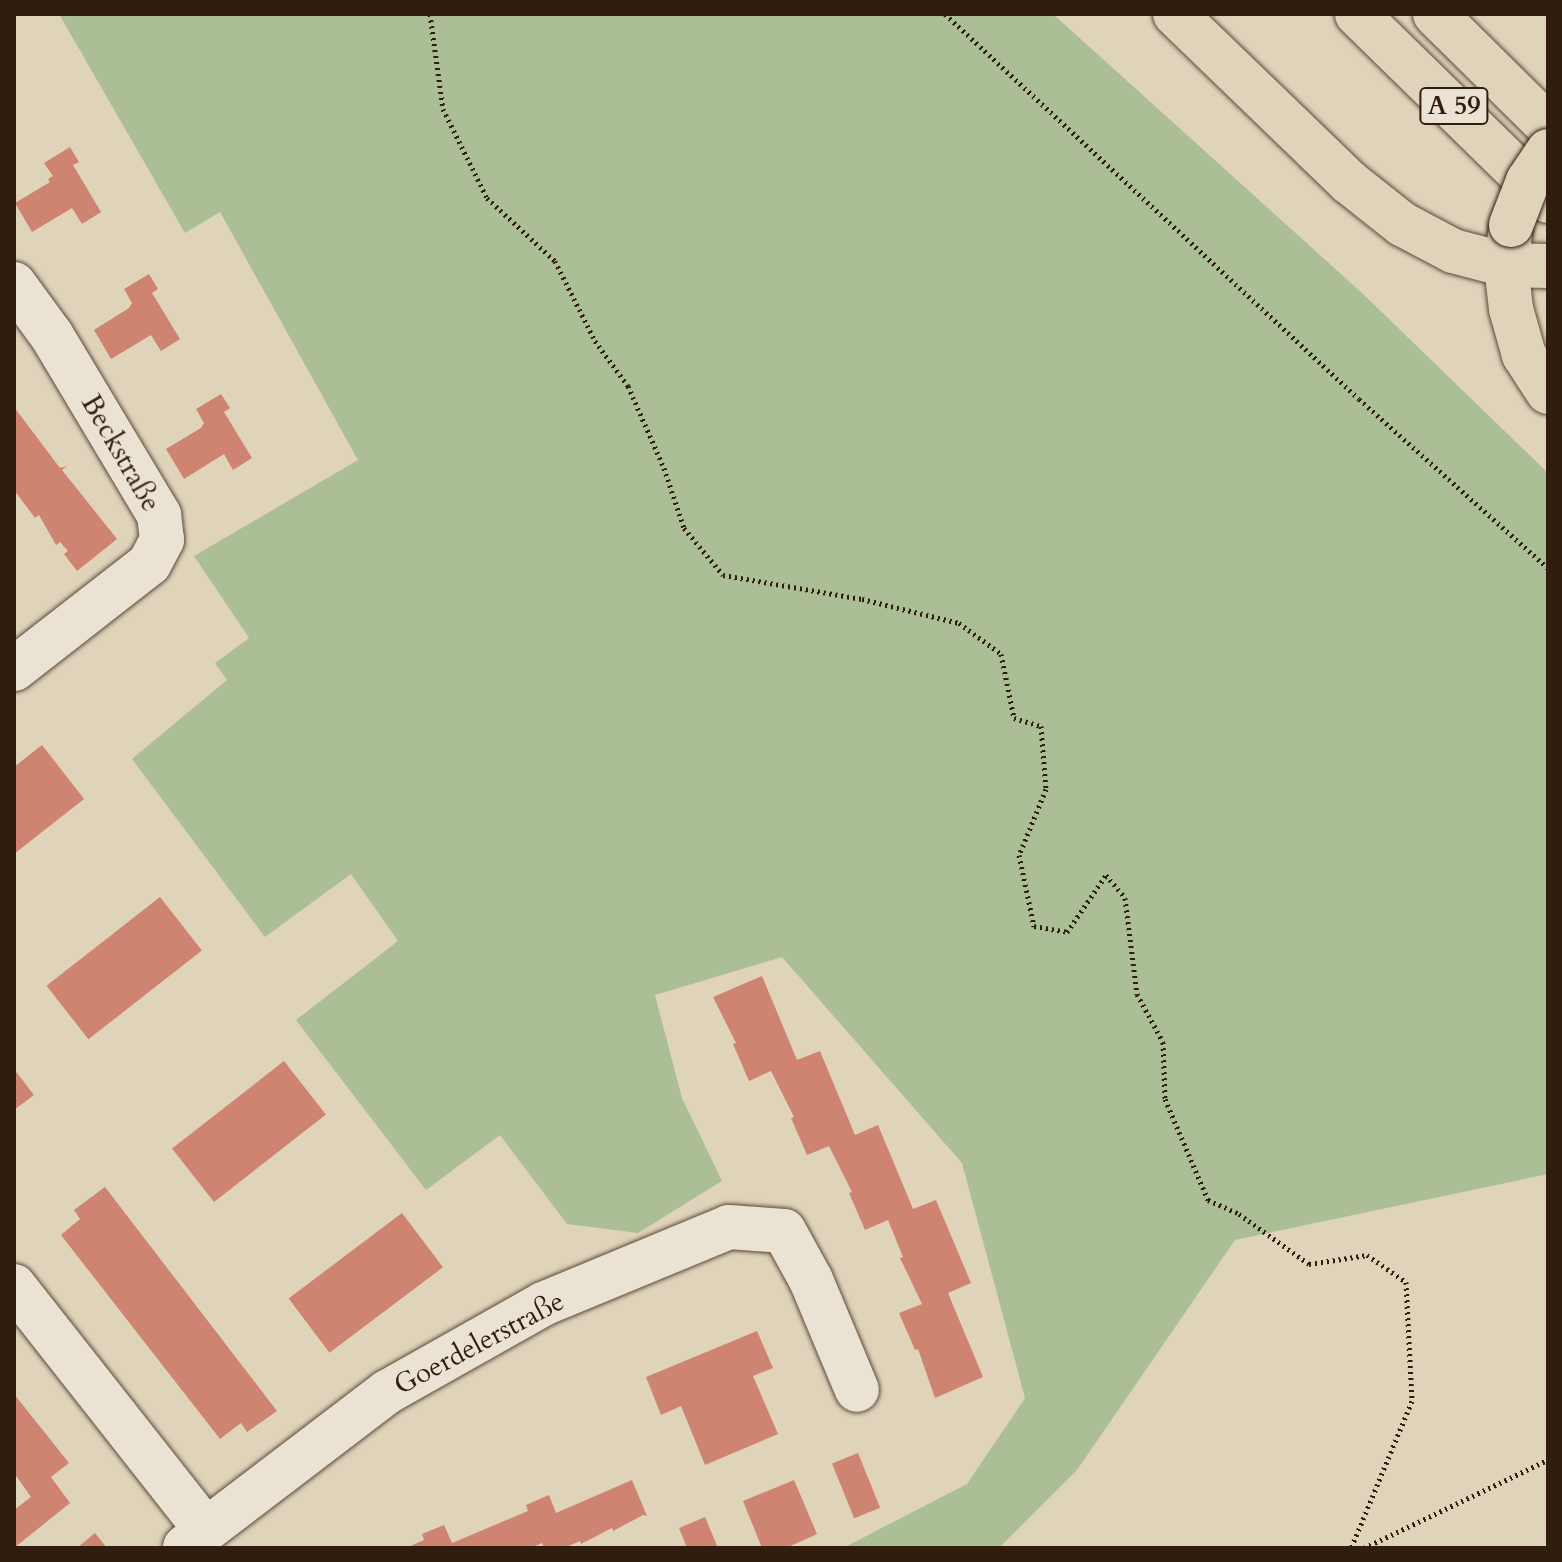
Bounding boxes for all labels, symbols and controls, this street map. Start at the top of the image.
road number: A 59 [1418,84,1490,128]
street label: Beckstraße [74,389,168,517]
street label: Goerdelerstraße [388,1284,570,1402]

